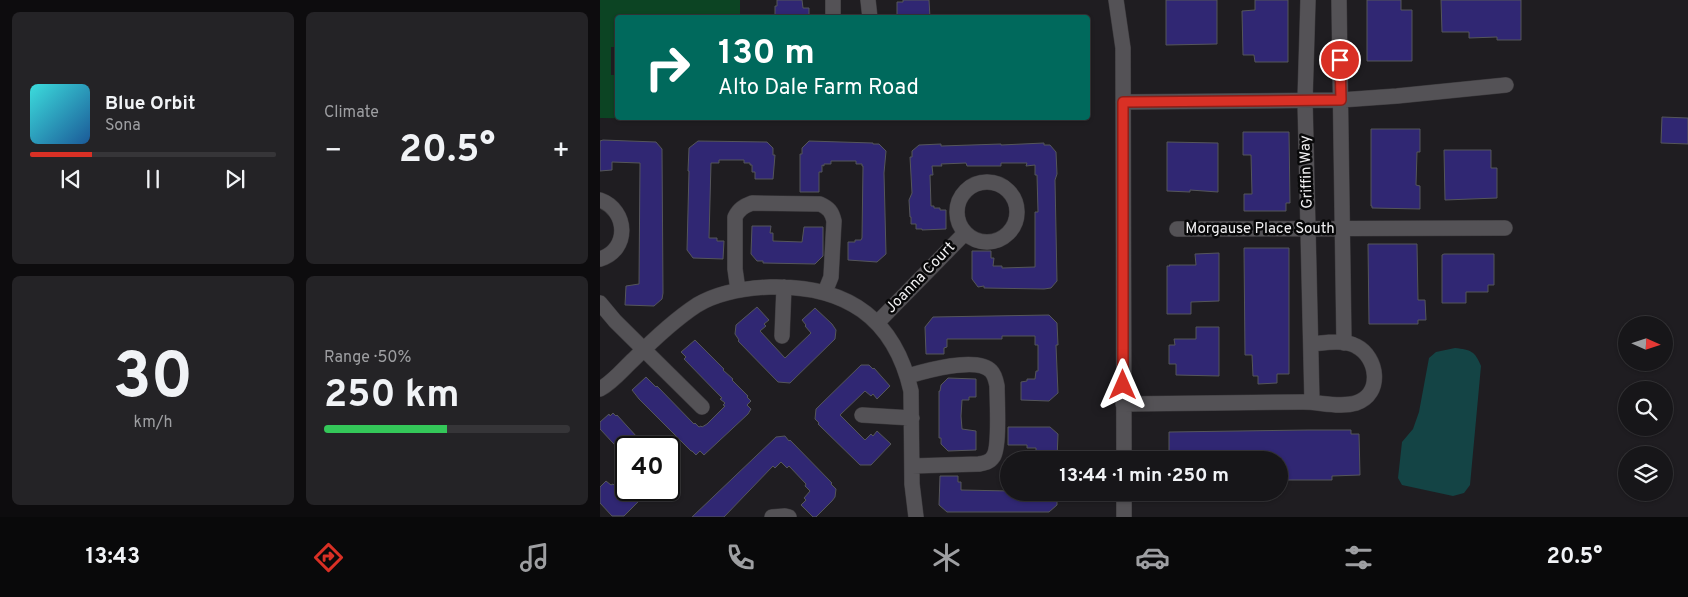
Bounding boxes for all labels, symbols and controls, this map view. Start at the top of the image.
text: 130 m [718,32,815,76]
icon: right [635,35,700,100]
pin [1319,39,1361,81]
icon: arrive [1326,46,1354,74]
text: Alto Dale Farm Road [718,75,919,102]
text: Blue Orbit [105,92,195,116]
text: Climate [324,103,379,123]
text: Sona [105,116,141,136]
text: 20.5° [399,127,495,176]
text: − [324,134,342,170]
text: + [552,134,570,170]
street label: Griffin Way [1296,135,1318,209]
icon: previous [57,165,85,193]
icon: pause [139,165,167,193]
icon: next [221,165,249,193]
street label: Morgause Place South [1185,220,1335,239]
street label: Joanna Court [882,238,960,318]
north arrow [1618,316,1672,371]
map controls [1618,316,1673,501]
text: 30 [113,339,193,421]
text: Range · 50% [324,348,412,368]
position arrow [1096,358,1148,410]
text: 250 km [324,372,459,421]
button: search [1618,381,1673,436]
text: km/h [134,413,172,433]
speed limit sign: 40 [615,436,680,501]
button: layers [1618,446,1673,501]
text: 13:44 · 1 min · 250 m [1059,464,1229,488]
icon: directions [311,540,346,575]
icon: music [517,540,552,575]
icon: phone [723,540,758,575]
icon: climate [929,540,964,575]
icon: car [1135,540,1170,575]
icon: filters [1341,540,1376,575]
text: 13:43 [85,544,140,571]
text: 20.5° [1547,544,1602,571]

